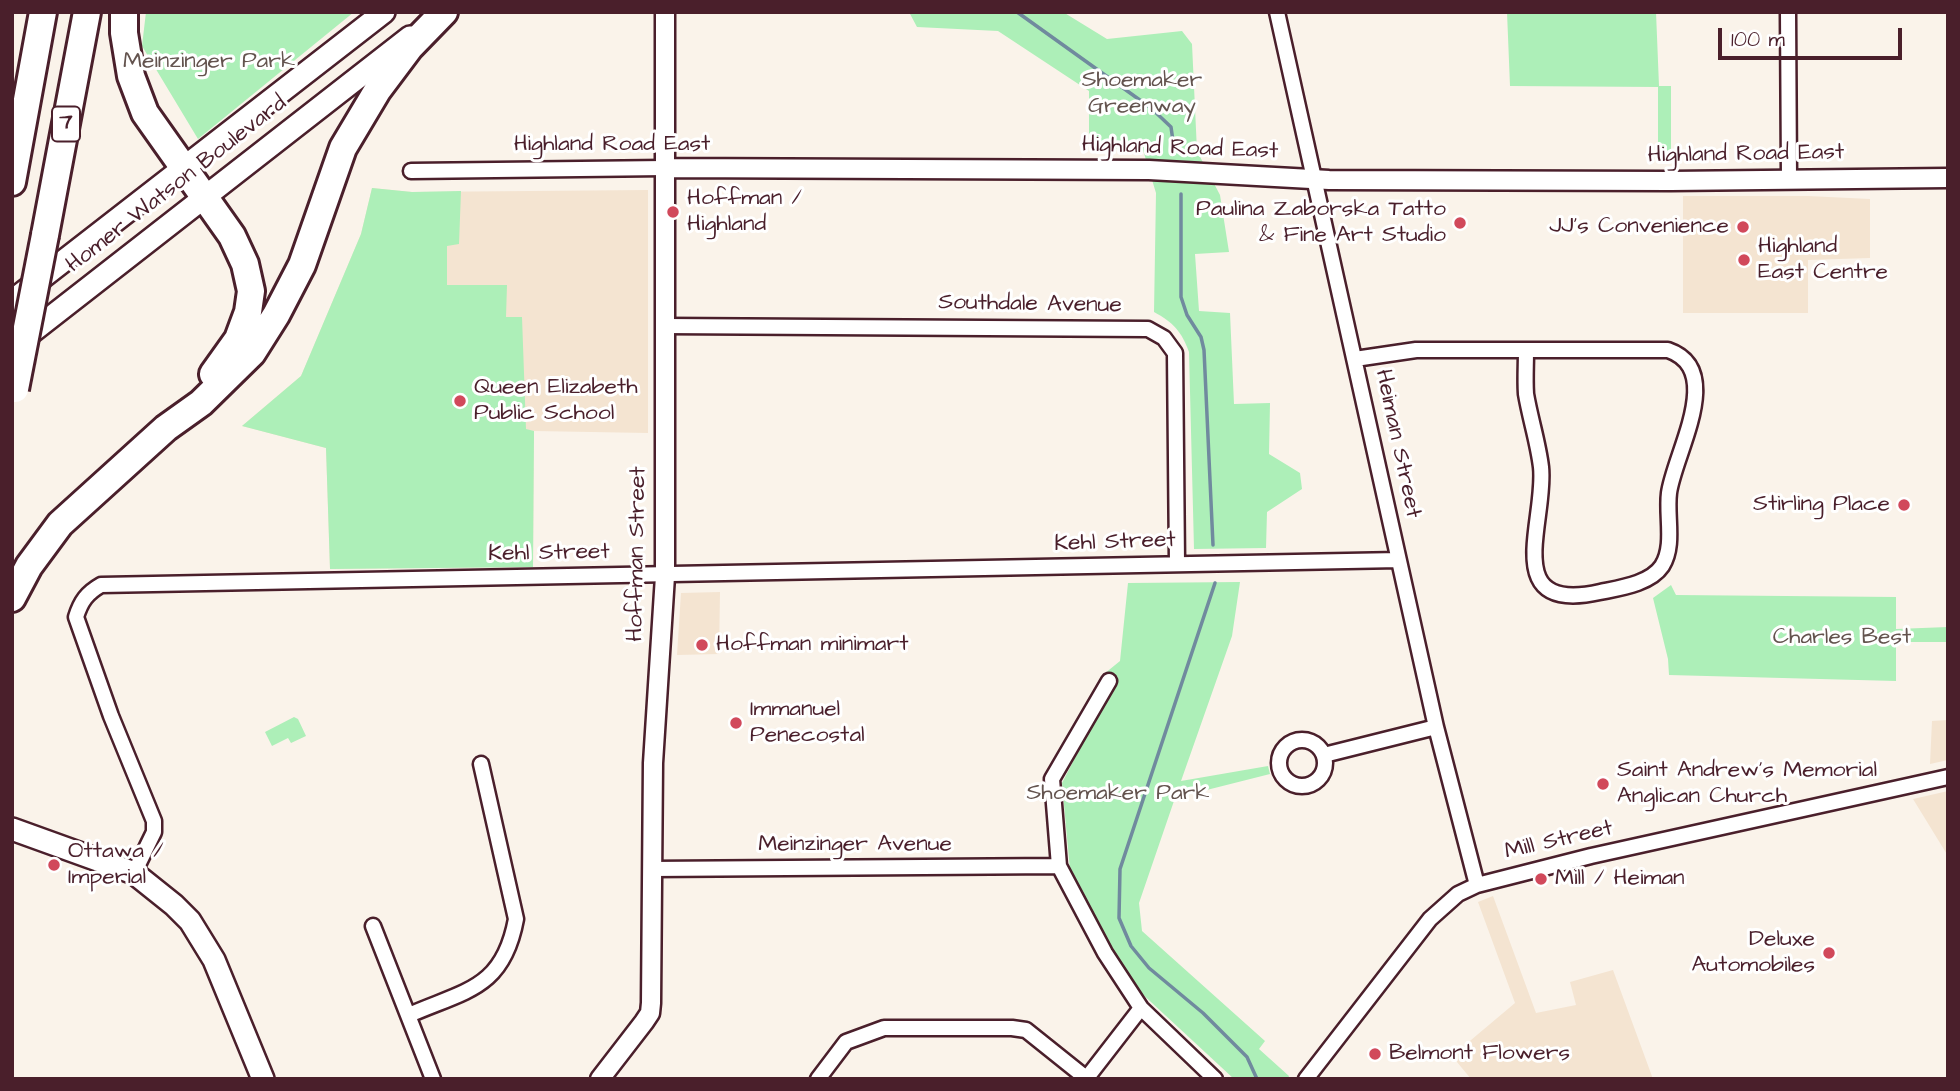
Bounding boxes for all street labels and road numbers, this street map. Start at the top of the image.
street label: Homer Watson Boulevard [61,90,293,280]
road number: 7 [52,106,80,142]
street label: Highland Road East [514,131,710,159]
street label: Highland Road East [1081,132,1279,166]
street label: Highland Road East [1647,139,1845,171]
street label: Southdale Avenue [938,290,1122,320]
street label: Heiman Street [1368,367,1426,521]
street label: Hoffman Street [623,466,653,642]
street label: Kehl Street [1054,527,1176,559]
street label: Kehl Street [488,539,610,569]
street label: Mill Street [1502,815,1616,867]
street label: Meinzinger Avenue [758,831,952,859]

